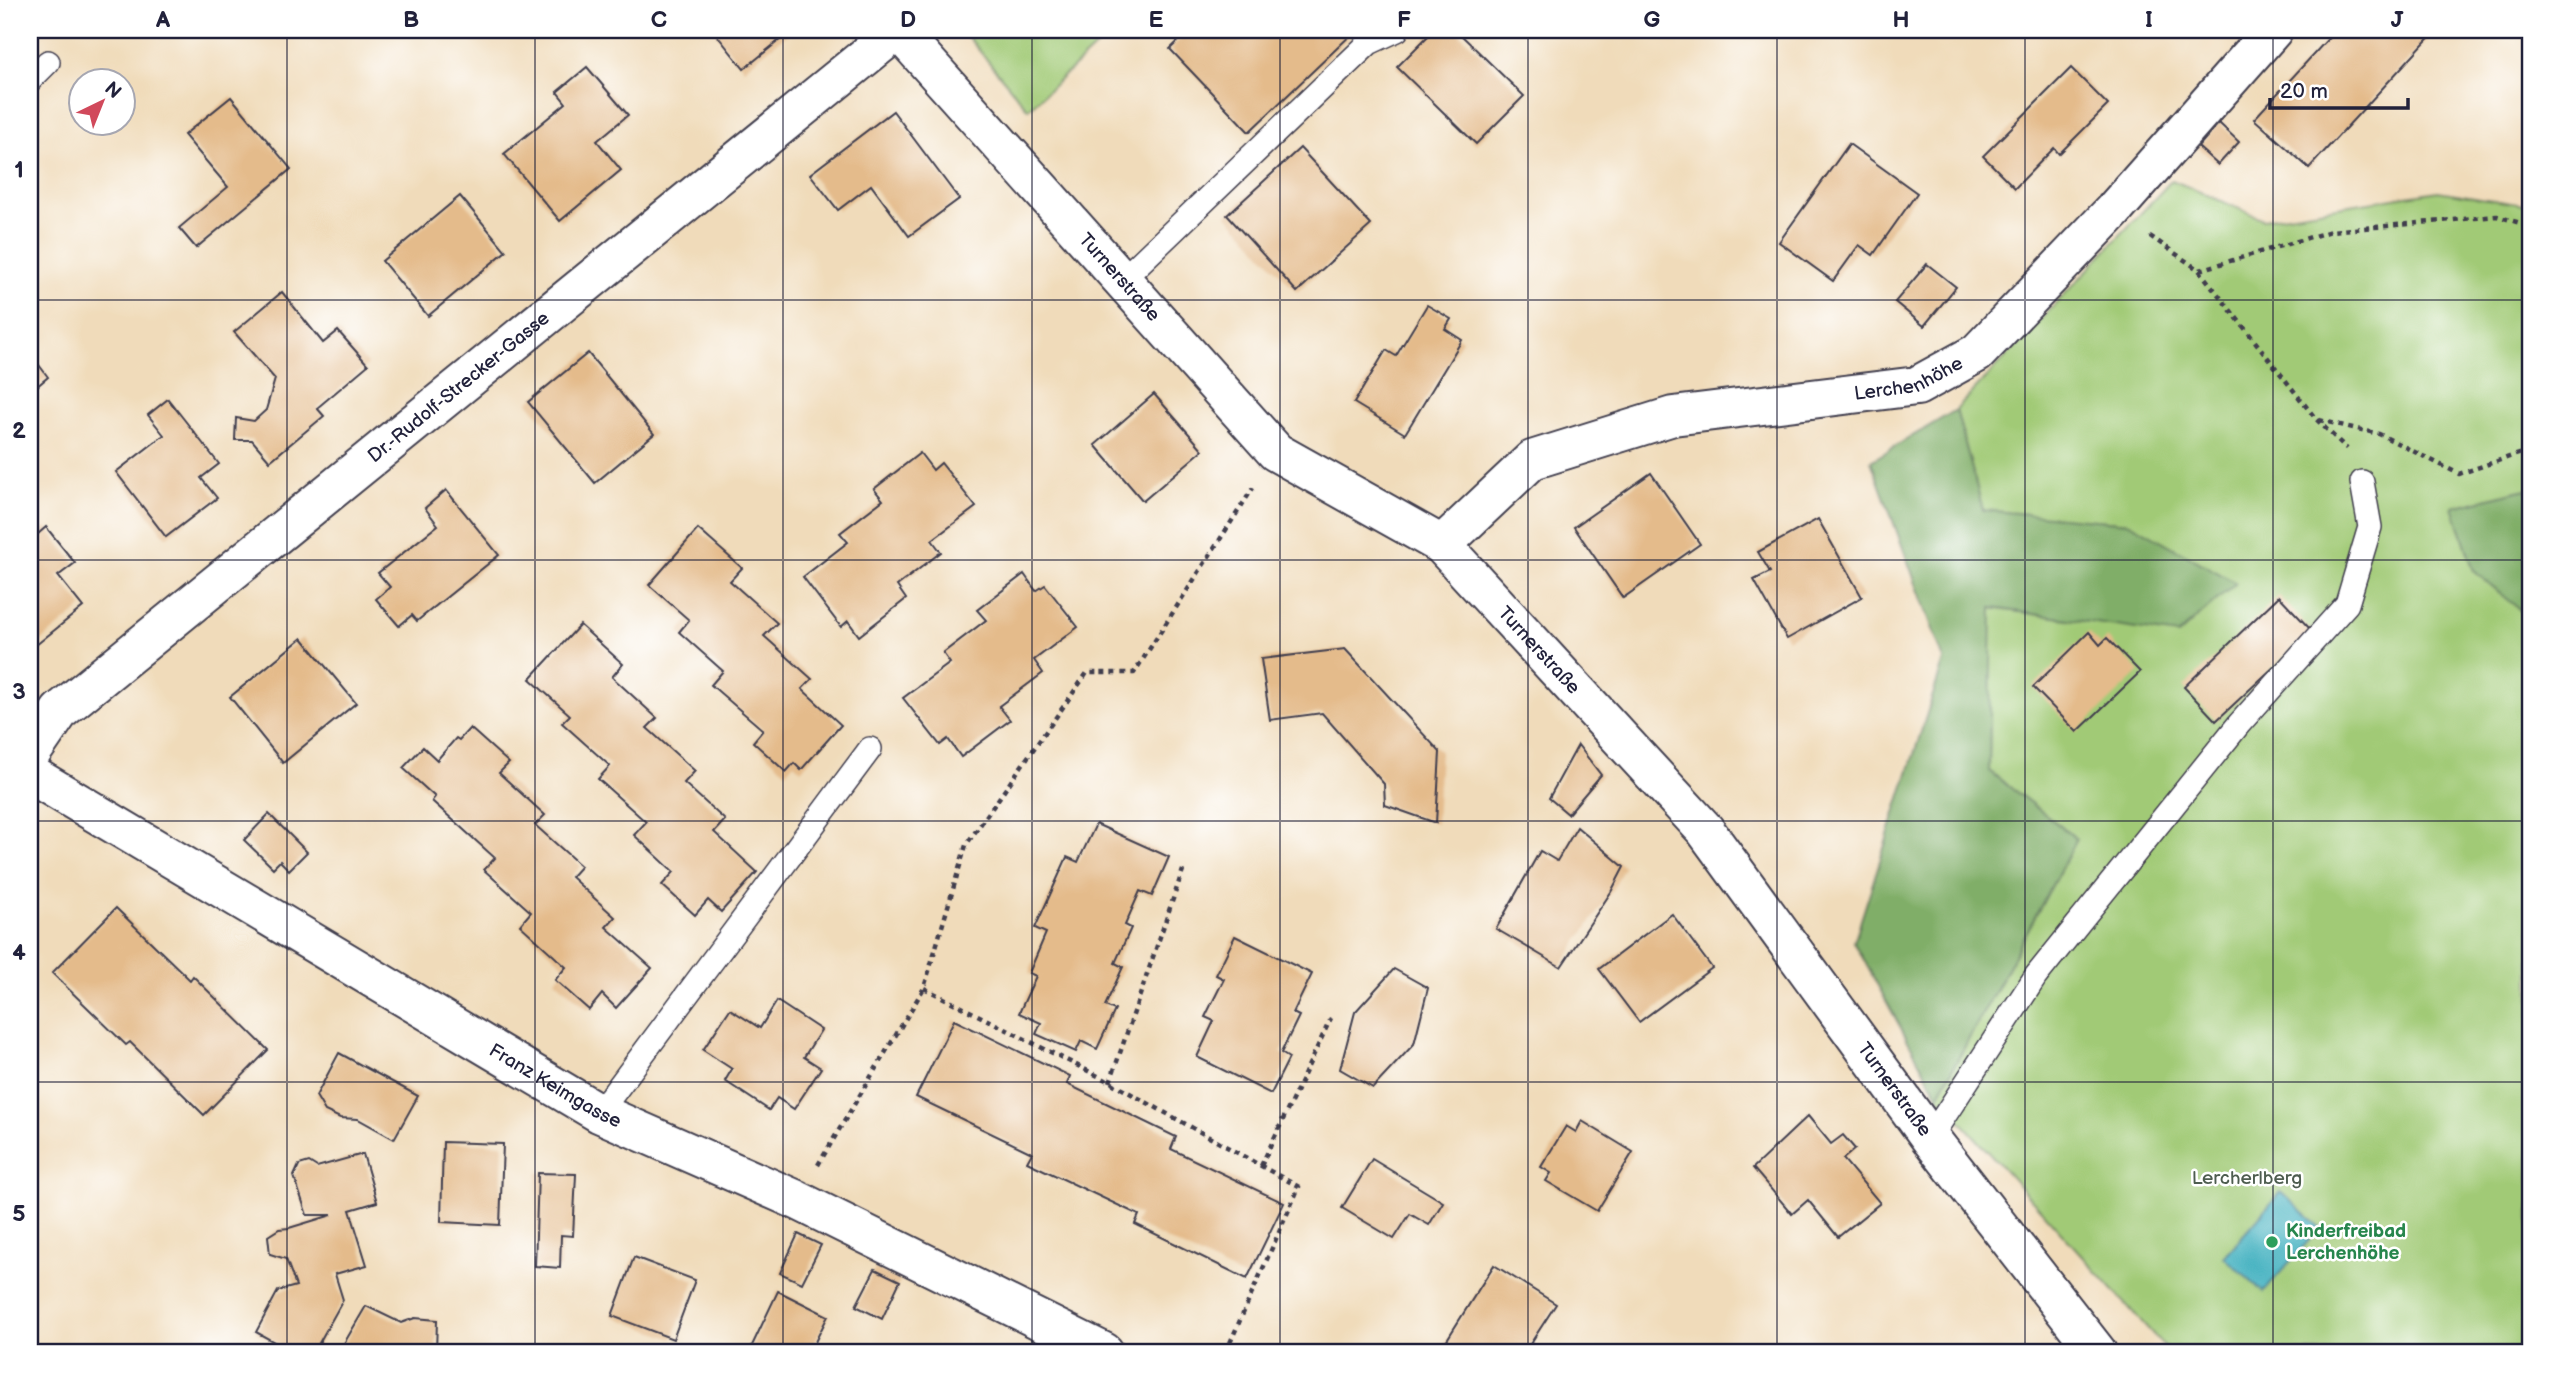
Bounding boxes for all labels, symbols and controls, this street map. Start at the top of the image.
text: A [155,6,171,34]
text: B [403,6,419,34]
text: C [651,6,667,34]
text: D [900,6,916,34]
text: E [1149,6,1164,34]
text: F [1397,6,1411,34]
text: G [1644,6,1661,34]
text: H [1892,6,1910,34]
text: I [2145,6,2153,34]
text: J [2391,6,2404,34]
north arrow [66,66,136,136]
scale bar [2270,66,2408,110]
text: N [100,77,126,104]
text: 20 m [2280,79,2328,104]
text: 1 [14,156,24,184]
street label: Turnerstraße [1074,228,1165,326]
street label: Dr.-Rudolf-Strecker-Gasse [363,306,554,468]
street label: Lerchenhöhe [1853,352,1967,405]
text: 2 [12,417,26,445]
street label: Turnerstraße [1493,602,1585,699]
text: 3 [12,678,26,706]
text: 4 [12,939,26,967]
street label: Turnerstraße [1853,1038,1937,1141]
street label: Franz Keimgasse [485,1039,625,1133]
park label: Lercherlberg [2192,1167,2302,1190]
text: 5 [12,1200,26,1228]
place label: Kinderfreibad Lerchenhöhe [2286,1220,2406,1265]
marker: Kinderfreibad Lerchenhöhe [2264,1234,2280,1250]

